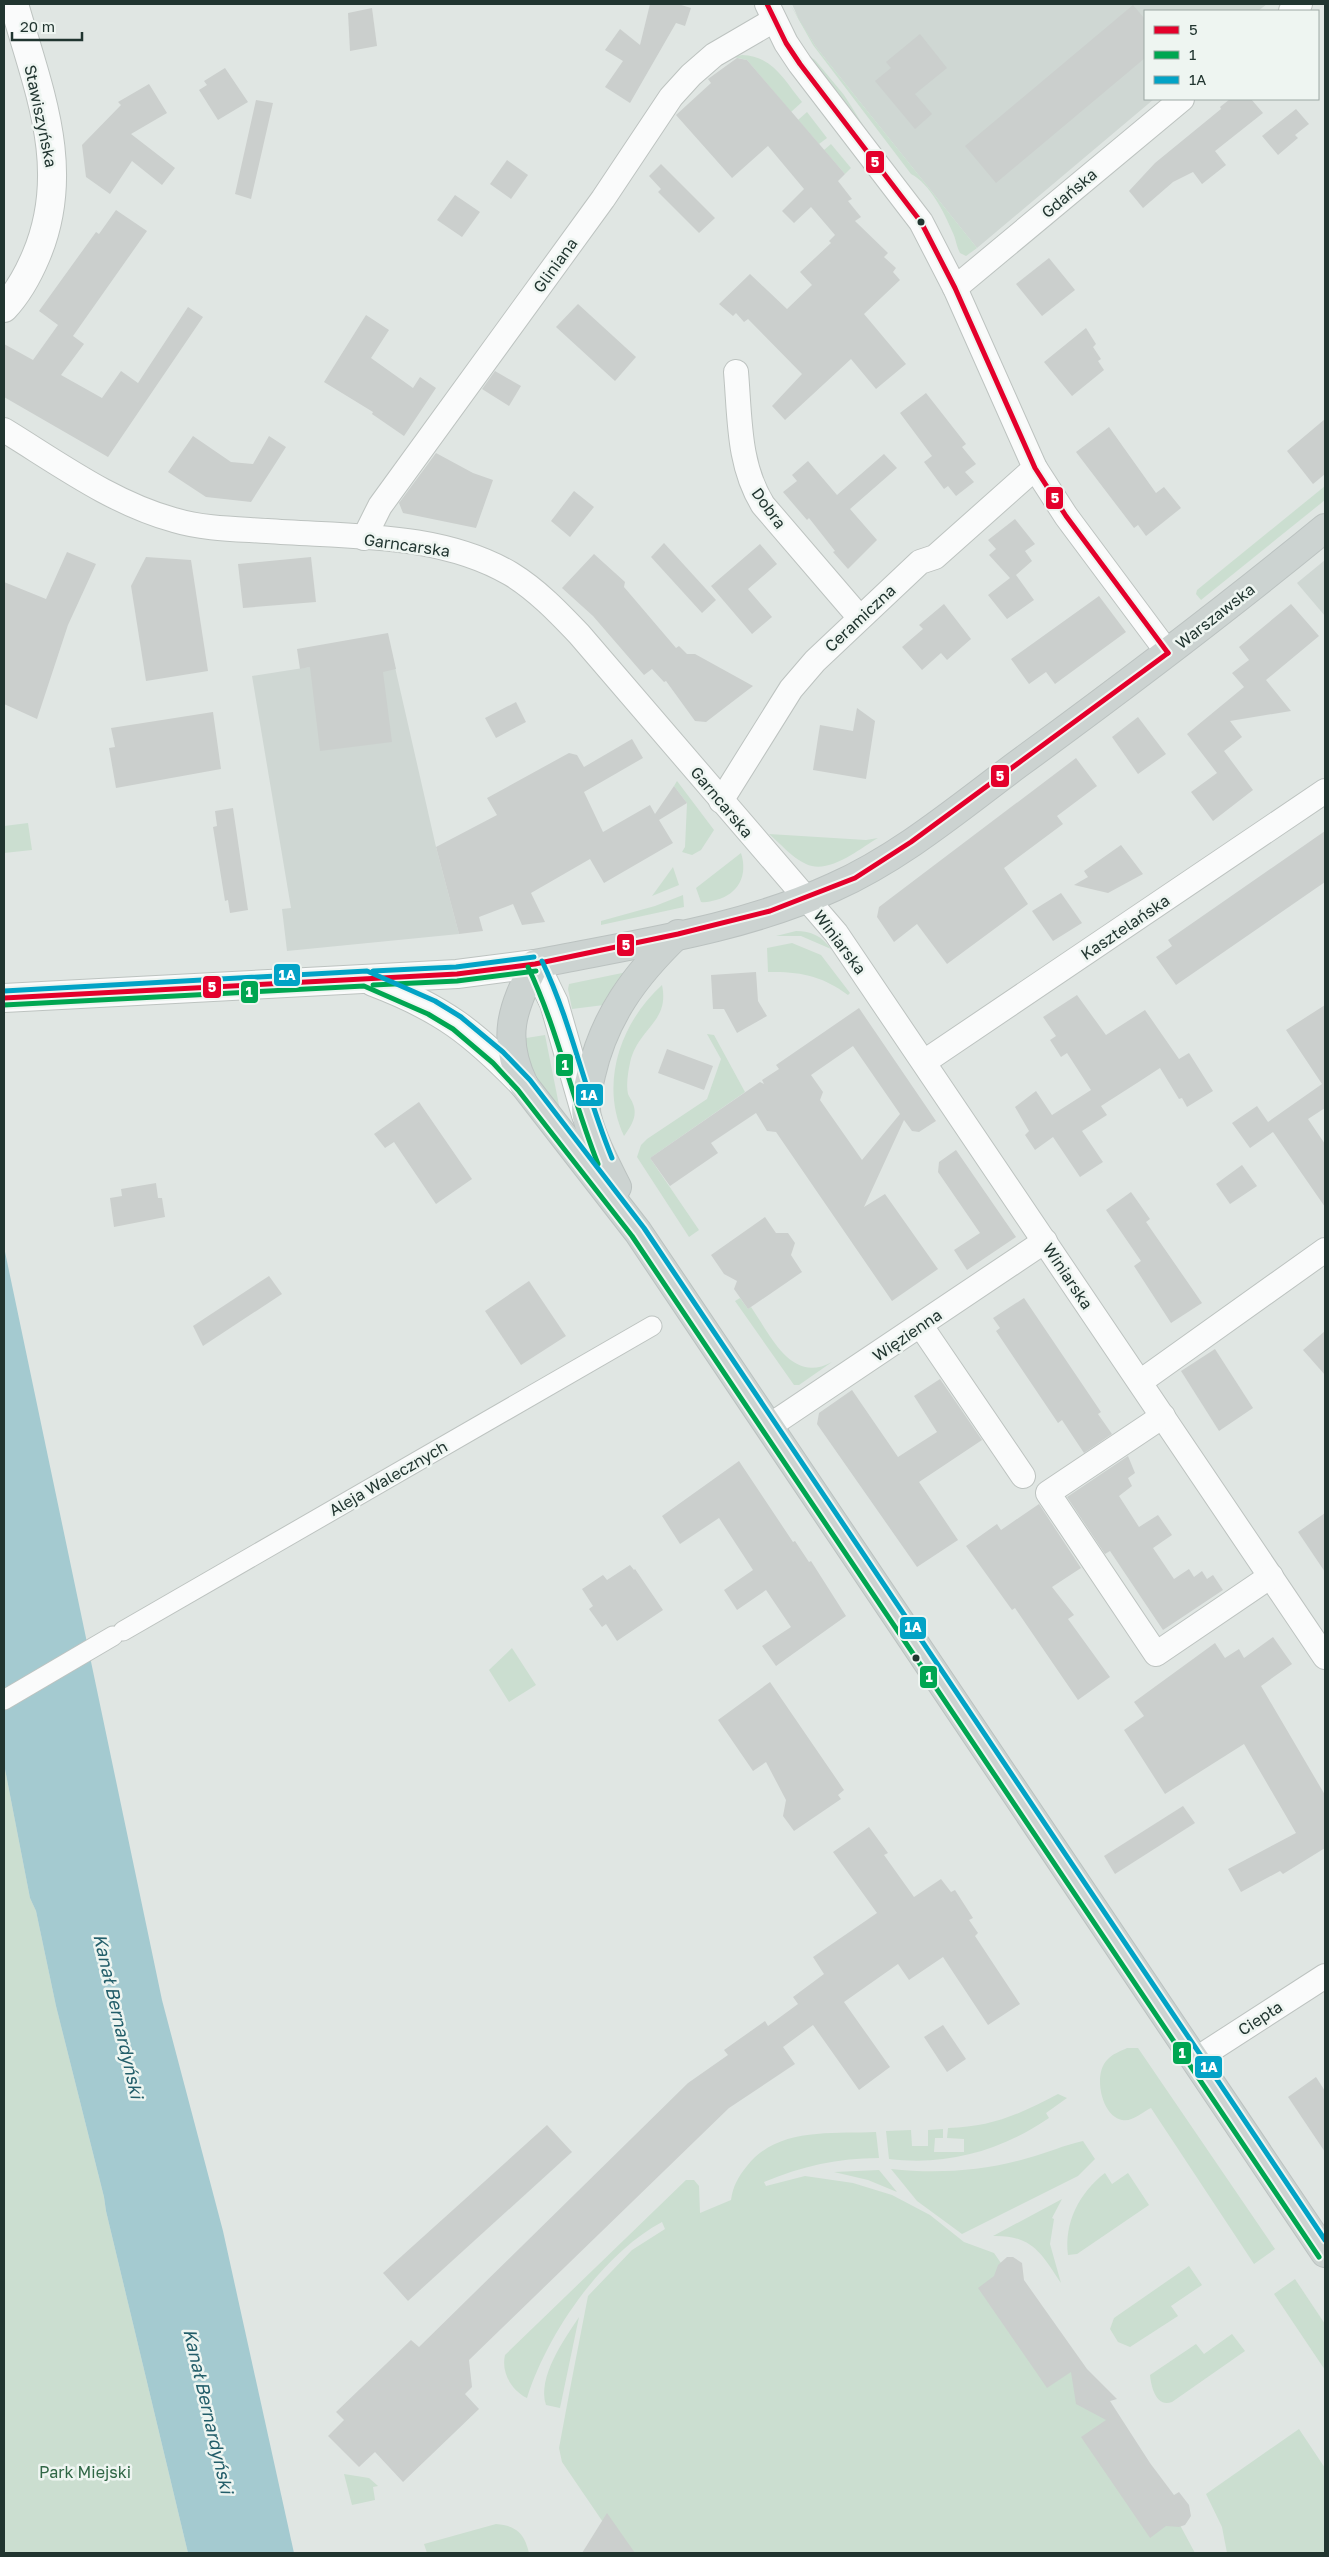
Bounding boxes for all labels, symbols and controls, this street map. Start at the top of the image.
scale bar [12,10,82,42]
legend [1144,10,1319,100]
text: 20 m [20,17,55,35]
text: 5 [1189,20,1198,38]
text: 1 [1189,45,1196,63]
street label: Stawiszyńska [20,63,62,169]
text: 1A [1189,70,1206,88]
line badge: 5 [865,150,885,174]
text: 5 [871,153,880,170]
street label: Gdańska [1037,164,1101,222]
unlabelled marker [916,217,926,227]
street label: Gliniana [528,234,582,296]
street label: Dobra [747,484,791,532]
line badge: 5 [1045,486,1064,510]
text: 5 [1051,489,1060,506]
street label: Garncarska [363,529,451,561]
street label: Warszawska [1171,579,1259,653]
street label: Ceramiczna [820,580,900,656]
street label: Garncarska [686,762,758,842]
line badge: 5 [990,764,1010,788]
text: 5 [996,767,1005,784]
street label: Kasztelańska [1077,890,1173,964]
street label: Winiarska [809,906,871,978]
line badge: 5 [616,933,635,957]
text: 5 [622,936,631,953]
line badge: 1A [273,963,301,987]
text: 1A [278,966,296,983]
line badge: 5 [202,975,222,999]
text: 5 [208,978,217,995]
line badge: 1 [240,980,259,1004]
text: 1 [245,983,253,1000]
line badge: 1 [555,1053,574,1077]
text: 1 [561,1056,569,1073]
line badge: 1A [575,1083,604,1107]
text: 1A [580,1086,598,1103]
street label: Winiarska [1039,1239,1097,1313]
street label: Więzienna [868,1305,946,1365]
street label: Aleja Walecznych [325,1436,451,1520]
line badge: 1A [899,1616,927,1640]
text: 1A [904,1618,922,1635]
unlabelled marker [911,1653,921,1663]
line badge: 1 [919,1665,938,1689]
text: 1 [925,1668,933,1685]
water label: Kanał Bernardyński [89,1931,149,2103]
street label: Ciepła [1234,1996,1286,2040]
line badge: 1 [1172,2041,1192,2065]
text: 1 [1178,2044,1186,2061]
line badge: 1A [1194,2055,1223,2079]
text: 1A [1200,2058,1218,2075]
water label: Kanał Bernardyński [179,2326,239,2498]
park label: Park Miejski [39,2462,131,2482]

